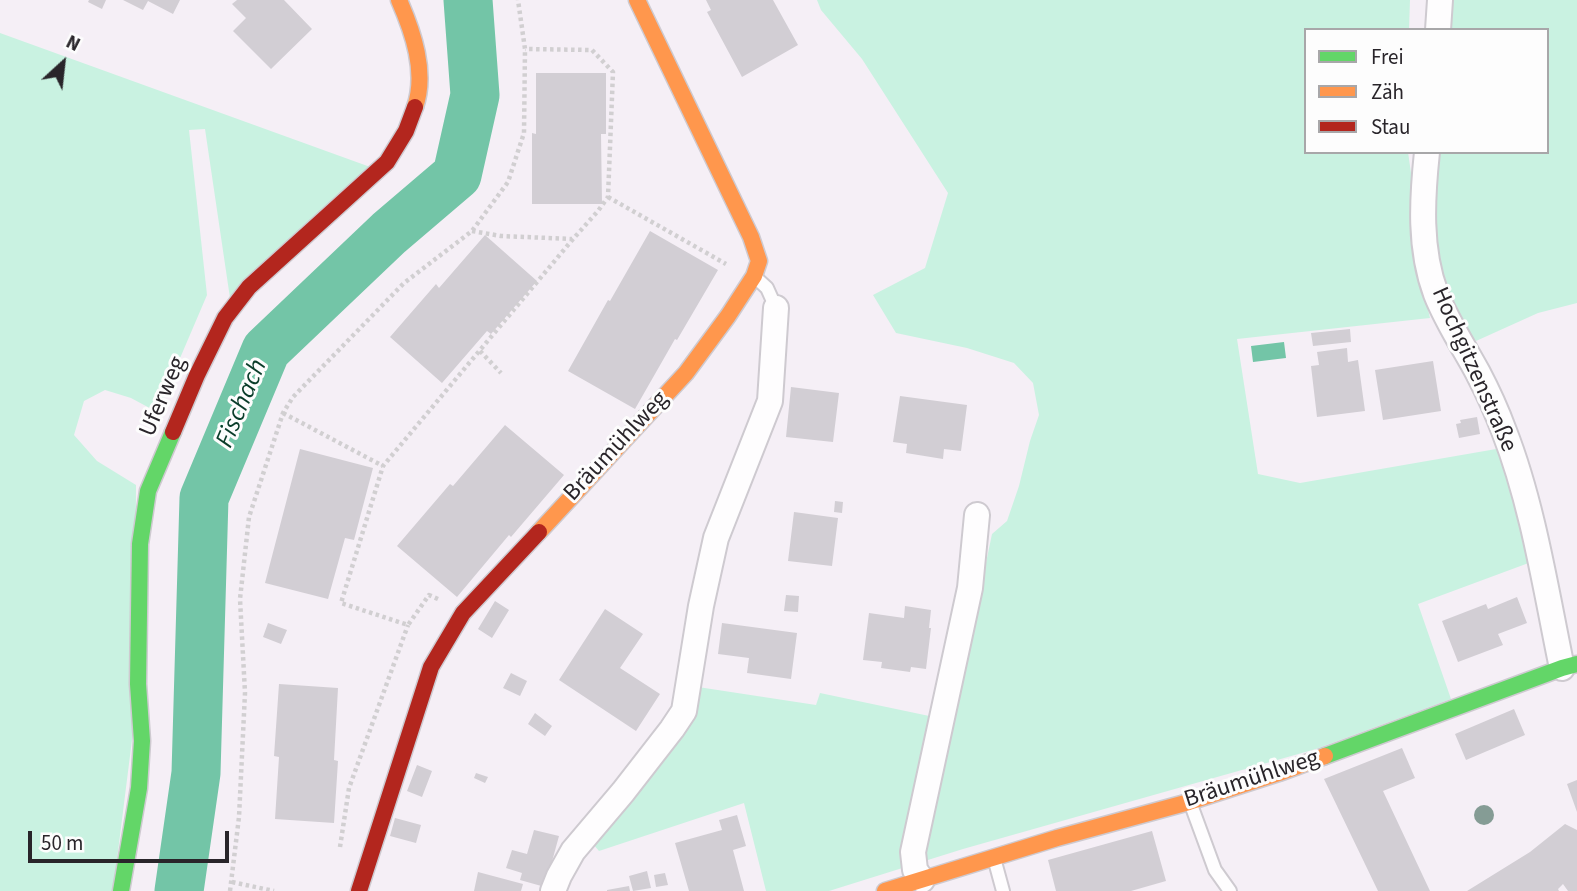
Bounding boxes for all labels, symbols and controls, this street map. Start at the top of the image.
north arrow [28,28,98,98]
legend [1304,28,1549,154]
text: N [61,29,85,59]
text: Frei [1371,42,1404,72]
text: Zäh [1371,77,1404,107]
text: Stau [1371,112,1410,142]
street label: Hochgitzenstraße [1424,283,1522,457]
street label: Uferweg [134,353,194,441]
water label: Fischach [211,355,275,453]
street label: Bräumühlweg [559,386,675,508]
street label: Bräumühlweg [1181,745,1323,815]
scale bar [32,818,233,862]
text: 50 m [41,828,83,858]

